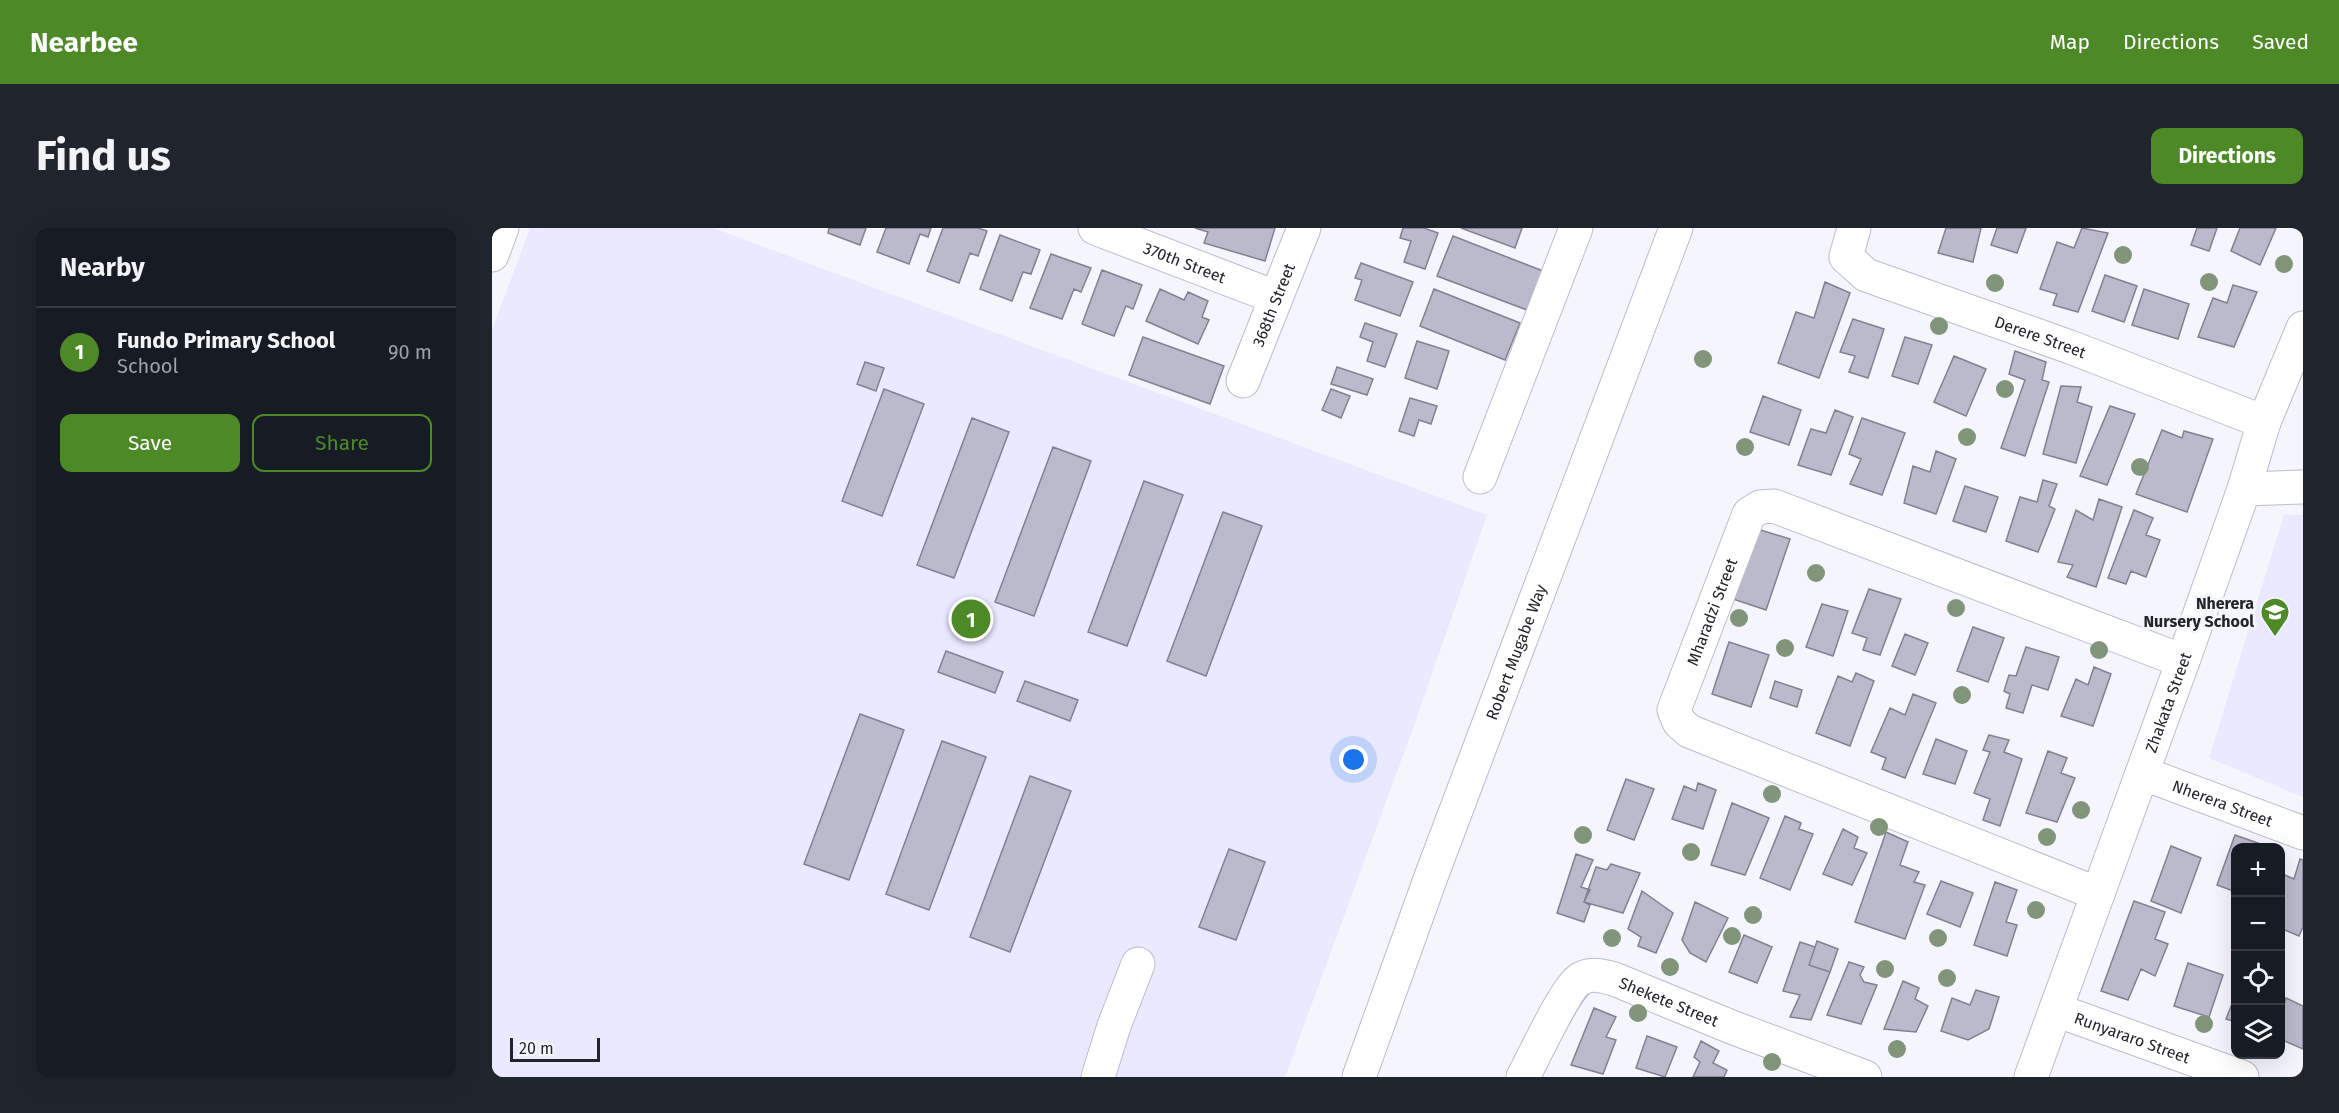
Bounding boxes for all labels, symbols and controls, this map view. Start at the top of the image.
text: Nearbee [30,26,138,59]
text: Map [2050,29,2090,55]
text: Directions [2123,29,2219,55]
text: Saved [2252,29,2309,55]
button: Directions [2151,128,2303,184]
text: Find us [36,131,171,181]
street label: 370th Street [1141,238,1229,287]
text: Nearby [60,252,145,283]
street label: 368th Street [1249,260,1299,350]
street label: Derere Street [1992,312,2089,362]
text: Fundo Primary School [117,327,335,354]
text: 1 [75,340,84,364]
text: 90 m [388,340,432,364]
text: School [117,354,178,378]
button: Save [60,414,240,472]
button: Share [252,414,432,472]
street label: Mharadzi Street [1683,555,1741,668]
street label: Robert Mugabe Way [1482,582,1551,723]
place label: Nherera Nursery School [2143,594,2254,631]
pin: 1 [952,596,990,642]
school or university icon: Nherera Nursery School [2259,596,2291,638]
street label: Zhakata Street [2141,650,2195,755]
your location [1339,745,1368,774]
street label: Nherera Street [2170,776,2275,831]
map controls [2231,843,2285,1059]
button: + [2231,843,2285,897]
button: − [2231,897,2285,951]
button: locate [2231,951,2285,1005]
street label: Shekete Street [1616,973,1721,1031]
button: layers [2231,1005,2285,1059]
street label: Runyararo Street [2072,1008,2193,1068]
scale bar [510,1035,600,1062]
text: 20 m [519,1039,554,1058]

